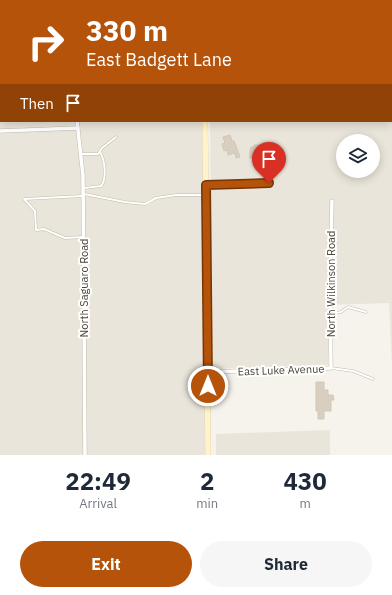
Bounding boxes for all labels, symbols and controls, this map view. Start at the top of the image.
text: 330 m [86,12,168,49]
icon: right [20,16,72,68]
text: East Badgett Lane [86,48,232,71]
icon: arrive [62,92,84,114]
text: Then [20,94,54,113]
map controls [336,134,380,178]
button: layers [336,134,380,178]
pin [252,142,286,183]
icon: arrive [258,148,280,170]
street label: North Wilkinson Road [324,231,338,337]
street label: North Saguaro Road [77,239,91,337]
street label: East Luke Avenue [237,361,325,379]
position arrow [187,365,229,407]
text: 22:49 [65,465,131,497]
text: 2 [200,465,214,497]
text: 430 [283,465,327,497]
text: Arrival [79,495,117,512]
text: min [196,495,218,512]
text: m [299,495,311,512]
button: Exit [20,541,192,587]
button: Share [200,541,372,587]

